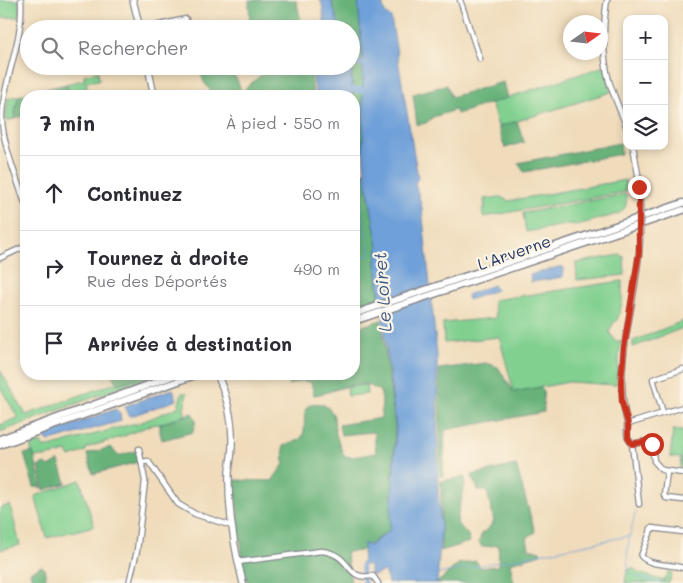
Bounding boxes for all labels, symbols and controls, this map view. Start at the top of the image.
north arrow [563,15,608,60]
map controls [623,15,668,150]
button: + [623,15,668,60]
search box [20,20,360,75]
icon: search [38,34,66,62]
text: Rechercher [78,35,188,60]
button: − [623,60,668,105]
button: layers [623,105,668,150]
text: 7 min [40,109,95,136]
text: À pied · 550 m [225,112,340,133]
route end [628,176,651,199]
icon: ahead [40,179,68,207]
text: Continuez [87,181,182,206]
text: 60 m [303,183,340,204]
street label: L'Arverne [475,230,553,274]
text: Tournez à droite [87,245,249,270]
water label: Le Loiret [367,251,397,333]
icon: right [40,254,68,282]
text: 490 m [293,258,340,279]
text: Rue des Déportés [87,270,227,291]
icon: arrive [40,329,68,357]
text: Arrivée à destination [87,331,292,356]
route start [641,433,664,456]

